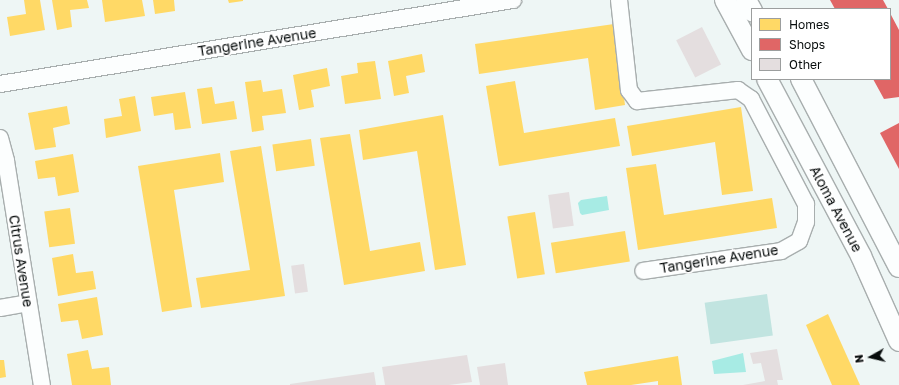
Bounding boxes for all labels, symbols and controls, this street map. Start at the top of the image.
legend [751,8,891,80]
text: Homes [789,17,829,32]
street label: Tangerine Avenue [197,24,317,60]
text: Shops [789,37,825,52]
text: Other [789,57,822,72]
street label: Aloma Avenue [806,163,866,255]
street label: Citrus Avenue [5,214,37,308]
street label: Tangerine Avenue [659,241,779,277]
north arrow [851,337,891,377]
text: N [852,354,866,364]

